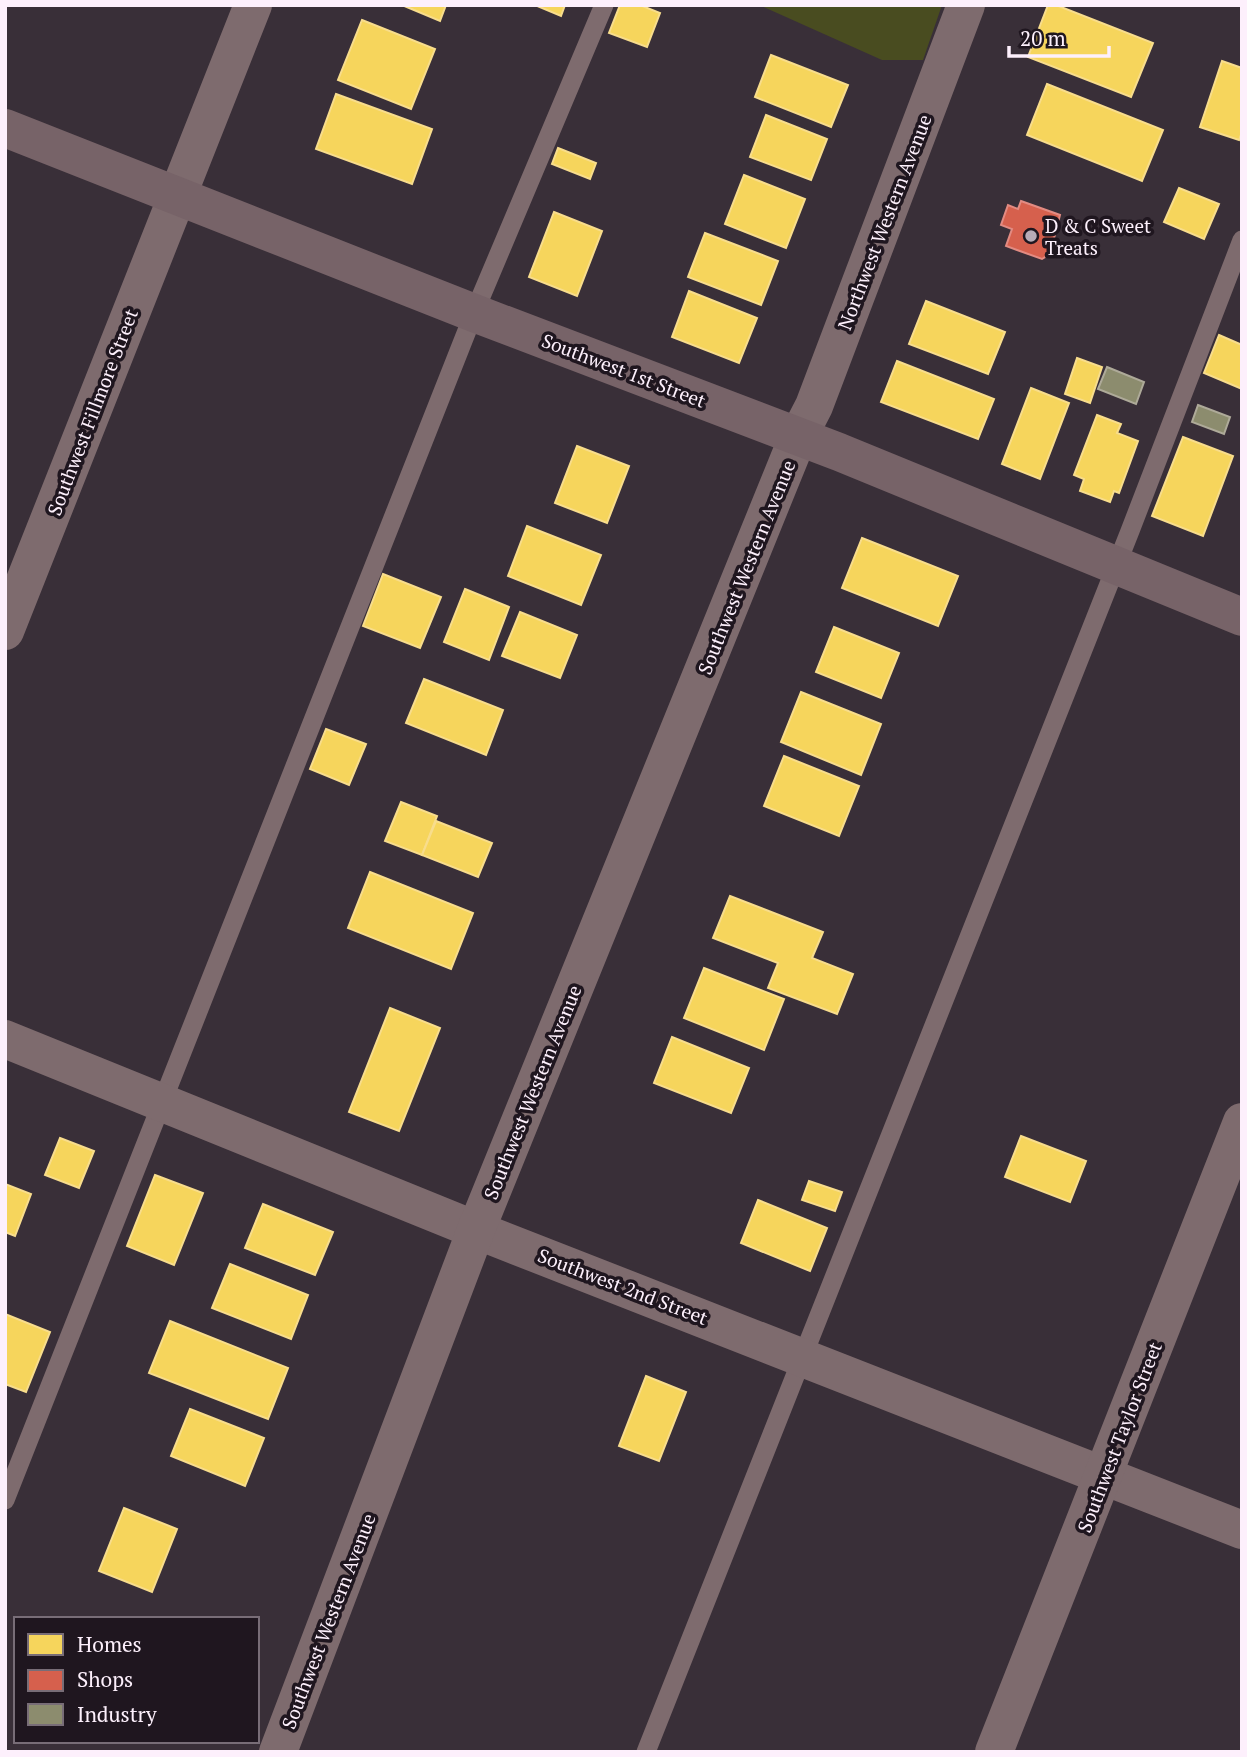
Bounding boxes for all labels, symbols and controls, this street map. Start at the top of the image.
scale bar [1009,14,1109,58]
text: 20 m [1020,24,1066,52]
street label: Northwest Western Avenue [831,111,937,333]
place label: D & C Sweet Treats [1045,213,1151,260]
marker: D & C Sweet Treats [1023,228,1039,244]
street label: Southwest Fillmore Street [41,305,143,519]
street label: Southwest 1st Street [538,327,710,413]
street label: Southwest Western Avenue [692,456,800,678]
street label: Southwest Western Avenue [478,981,586,1203]
street label: Southwest 2nd Street [534,1242,712,1330]
street label: Southwest Taylor Street [1071,1338,1167,1536]
street label: Southwest Western Avenue [275,1510,381,1732]
legend [14,1617,259,1743]
text: Homes [77,1630,142,1658]
text: Shops [77,1665,133,1693]
text: Industry [77,1700,157,1728]

